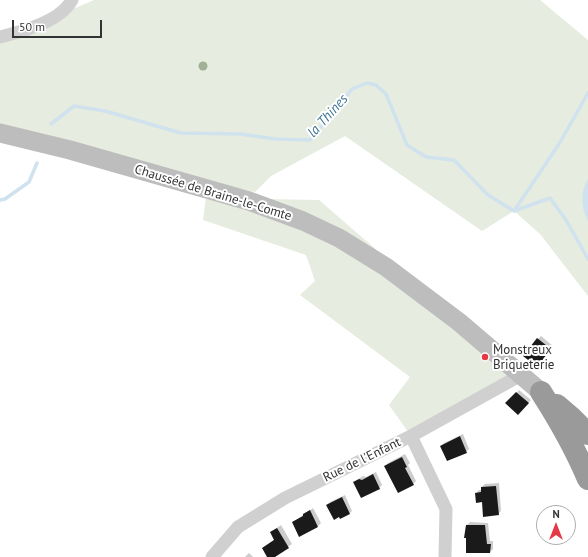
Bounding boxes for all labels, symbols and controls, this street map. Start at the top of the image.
scale bar [14,12,104,38]
text: 50 m [19,19,45,34]
water label: la Thines [304,91,352,141]
street label: Chaussée de Braine-le-Comte [133,162,293,224]
place label: Monstreux Briqueterie [493,342,554,373]
marker: Monstreux Briqueterie [480,352,490,362]
street label: Rue de l'Enfant [321,434,403,486]
north arrow [536,505,576,545]
text: N [552,507,560,521]

